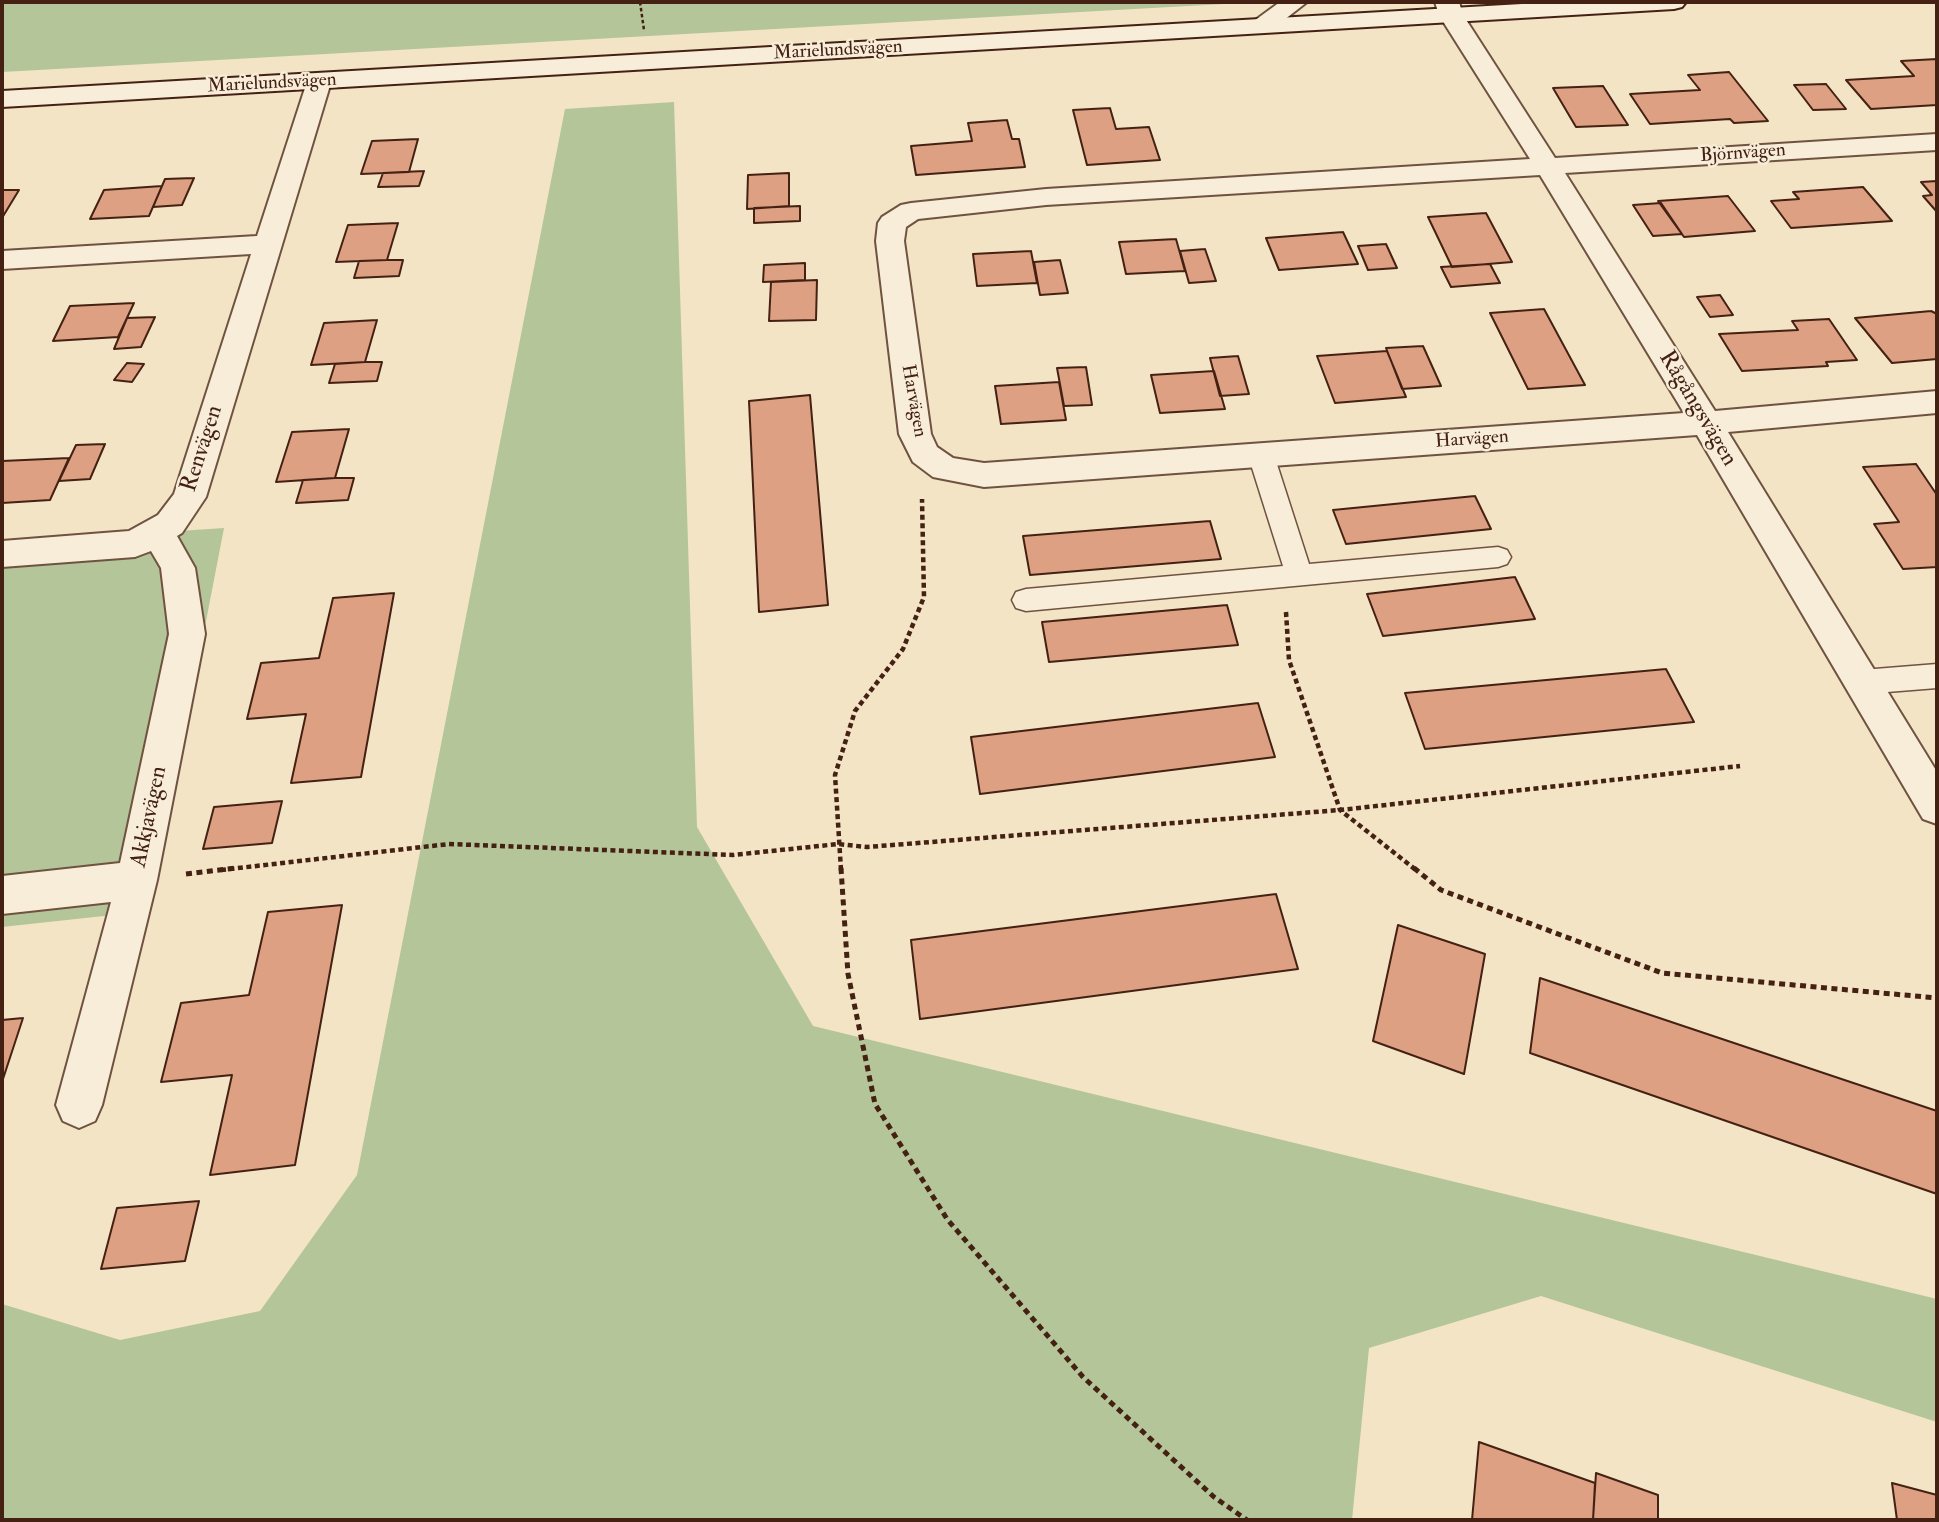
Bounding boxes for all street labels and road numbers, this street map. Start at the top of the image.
street label: Marielundsvägen [773,36,903,66]
street label: Marielundsvägen [207,69,337,99]
street label: Björnvägen [1700,140,1786,168]
street label: Rågångsvägen [1652,346,1742,472]
street label: Harvägen [895,363,931,439]
street label: Renvägen [176,402,230,496]
street label: Harvägen [1434,426,1510,454]
street label: Akkjavägen [126,764,174,870]

